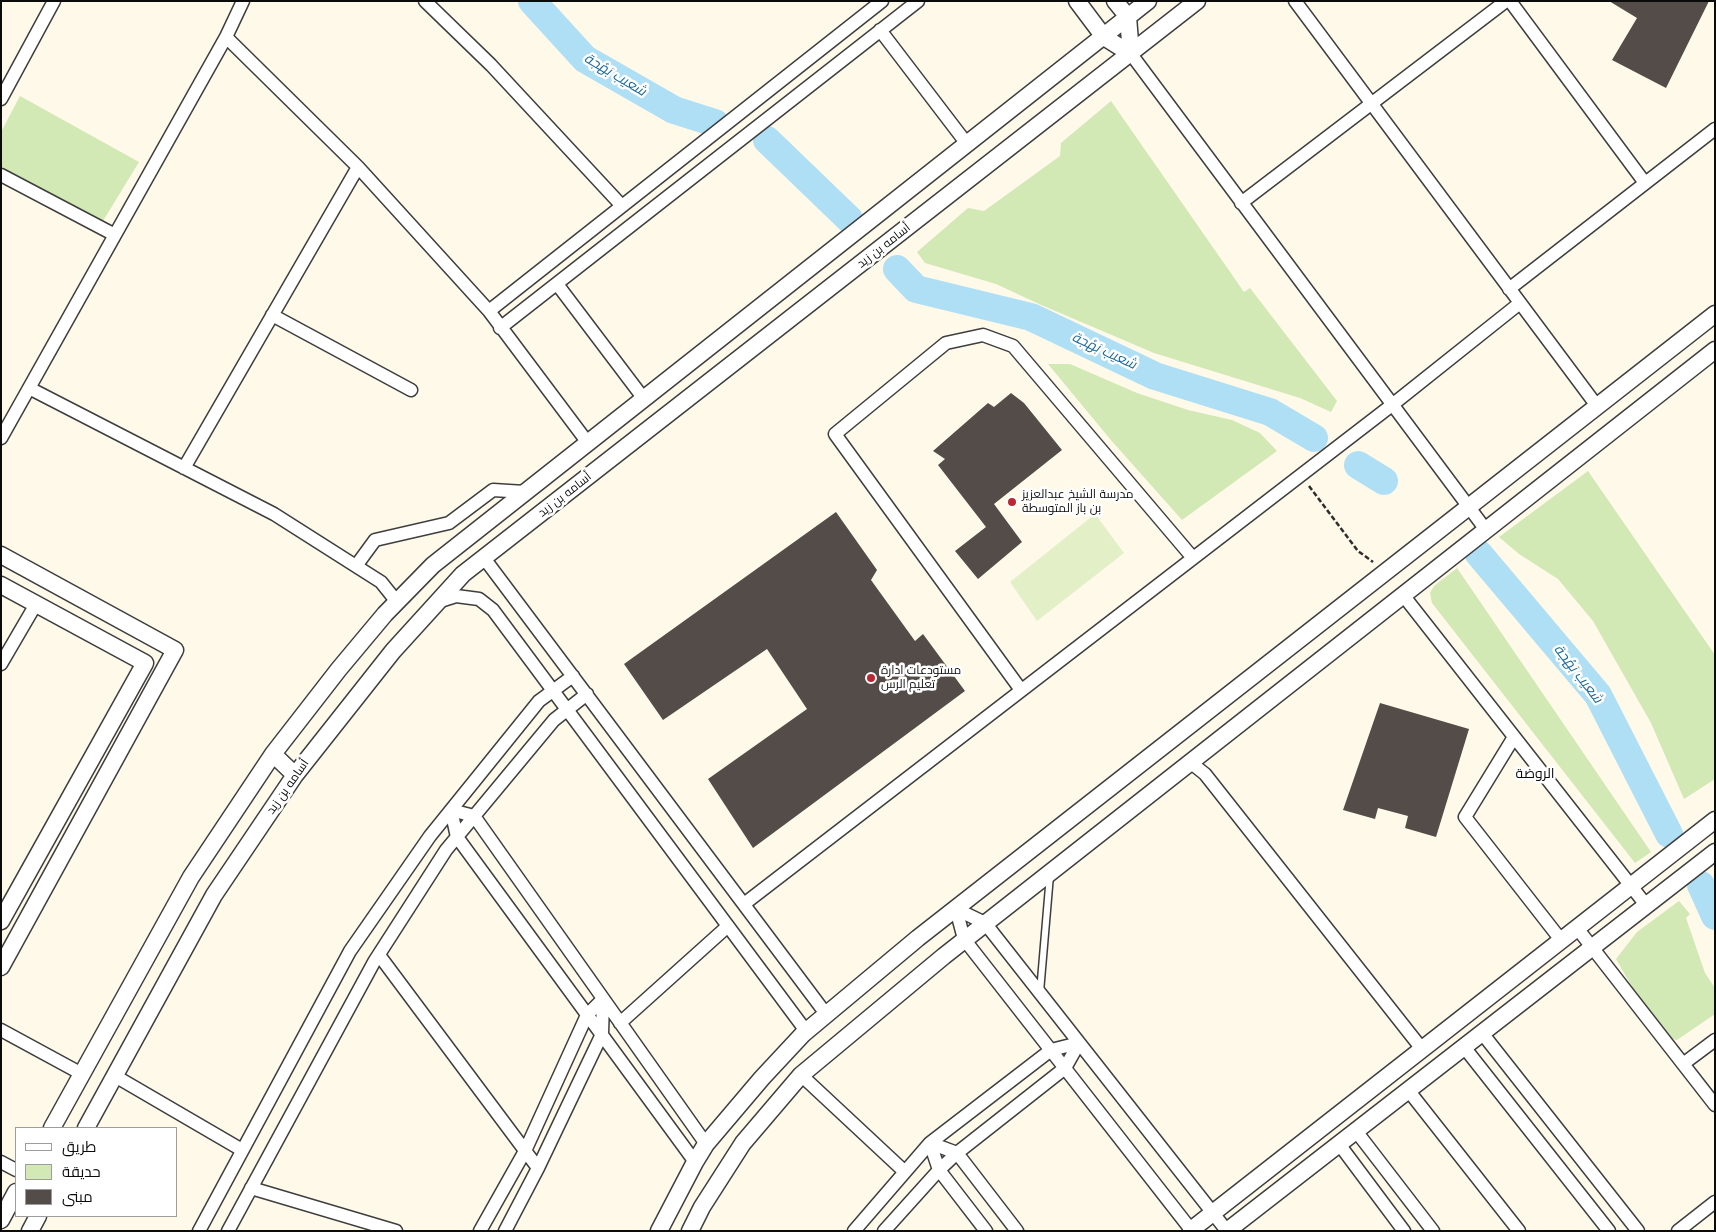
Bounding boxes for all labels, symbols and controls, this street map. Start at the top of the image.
water label: شعيب بَهْجة [581,50,649,100]
street label: أسامه بن زيد [855,221,913,271]
water label: شعيب بَهْجة [1069,329,1139,373]
street label: أسامه بن زيد [536,470,594,520]
place label: مدرسة الشيخ عبدالعزيز بن باز المتوسطة [1022,488,1134,516]
marker: مدرسة الشيخ عبدالعزيز بن باز المتوسطة [1006,496,1018,508]
water label: شعيب بَهْجة [1550,641,1606,707]
place label: مستودعات ادارة تعليم الرس [881,664,961,692]
marker: مستودعات ادارة تعليم الرس [865,672,877,684]
street label: أسامه بن زيد [264,757,312,817]
district label: الروضة [1515,766,1555,782]
legend [15,1127,178,1217]
text: طريق [62,1137,96,1156]
text: حديقة [62,1162,101,1181]
text: مبنى [62,1187,93,1206]

